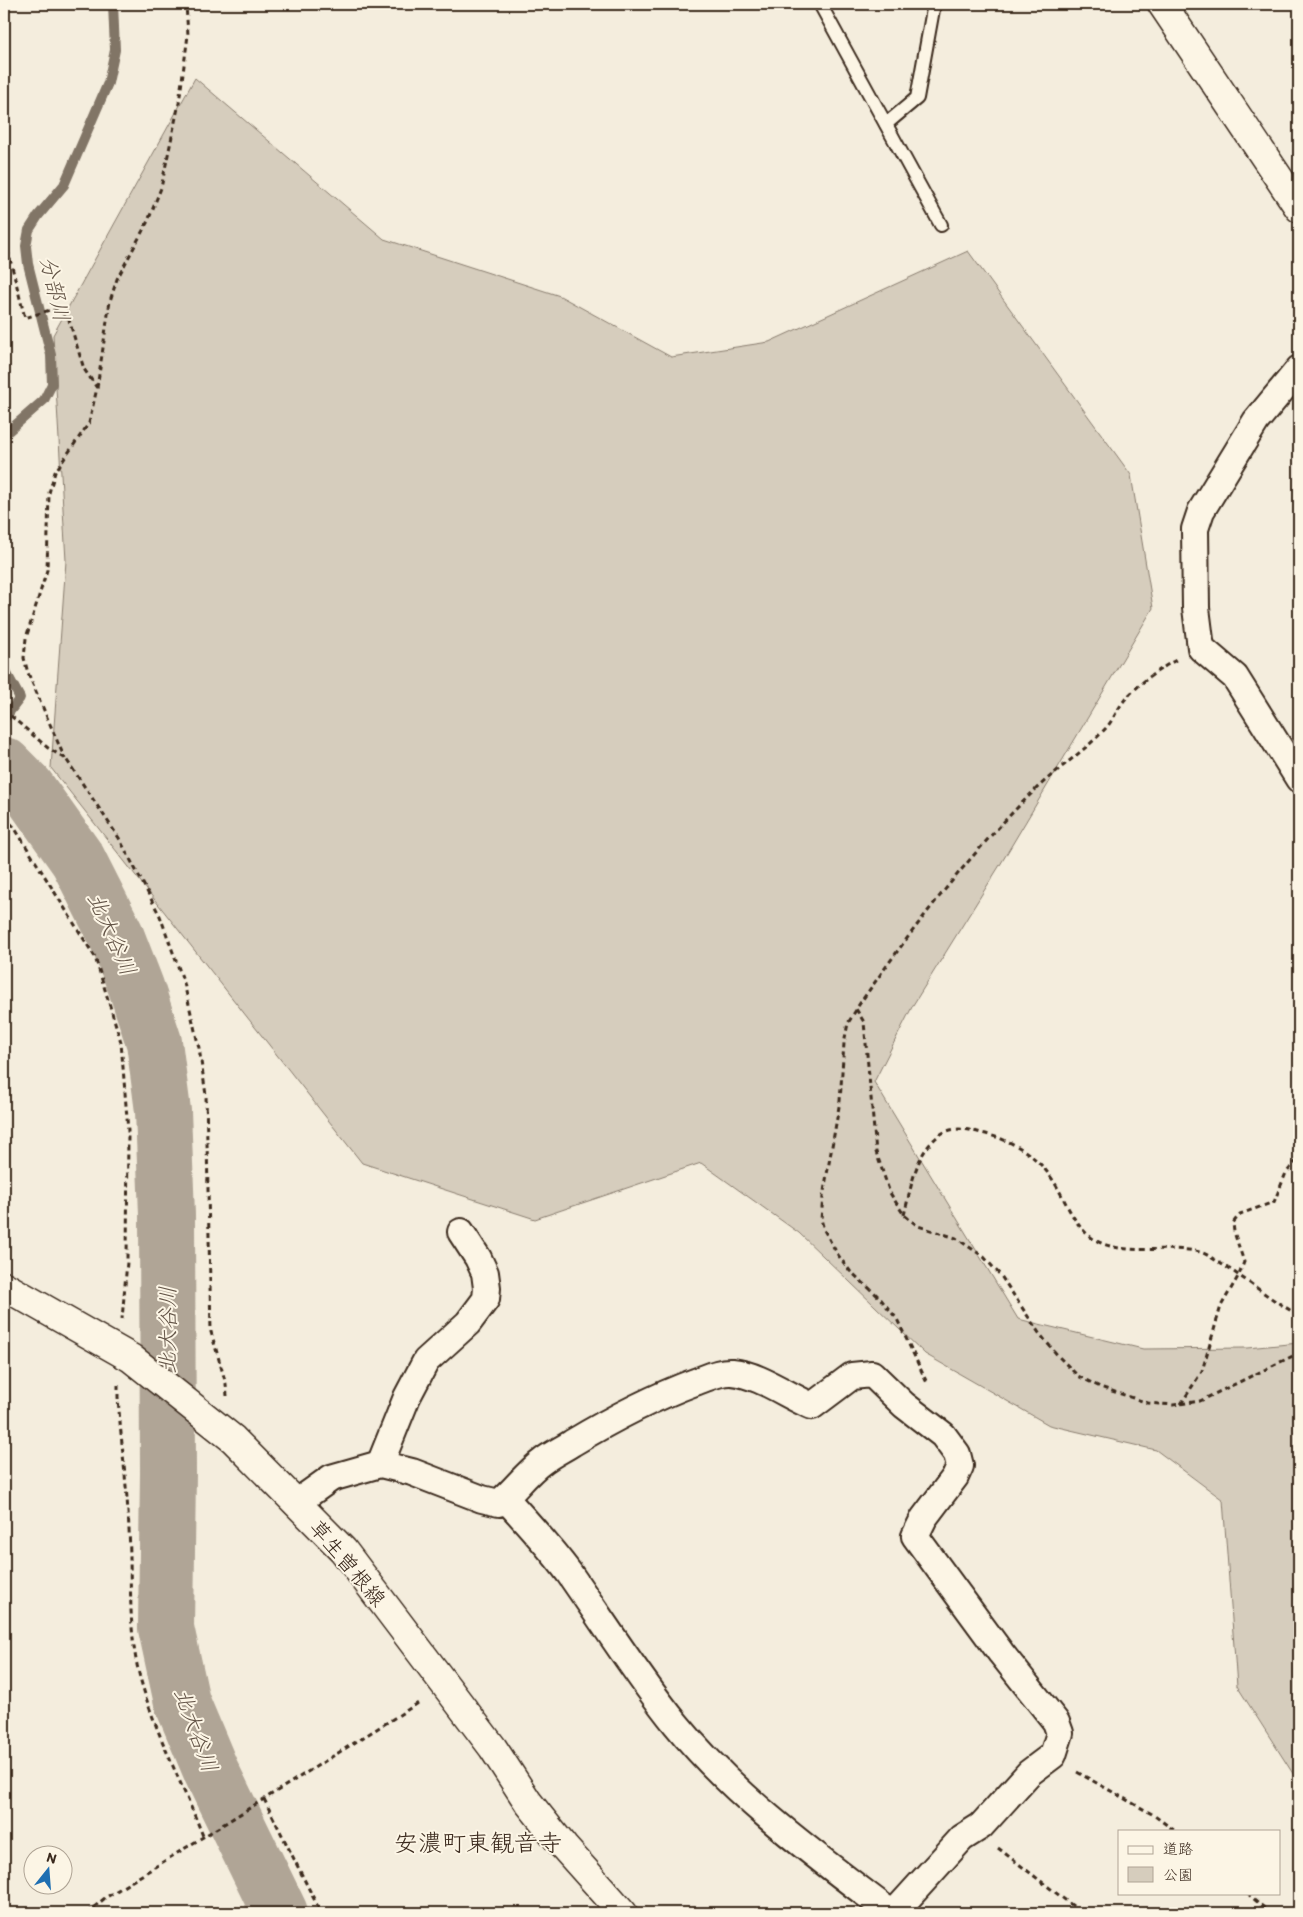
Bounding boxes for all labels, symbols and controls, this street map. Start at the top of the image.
water label: 分部川 [34,254,76,324]
water label: 北大谷川 [82,888,142,980]
water label: 北大谷川 [154,1286,181,1374]
street label: 草生曽根線 [305,1515,391,1611]
water label: 北大谷川 [168,1684,224,1776]
district label: 安濃町東観音寺 [394,1828,562,1857]
legend [1118,1830,1280,1894]
text: 道路 [1163,1840,1193,1858]
north arrow [22,1844,72,1894]
text: N [45,1849,59,1868]
text: 公園 [1163,1866,1193,1884]

